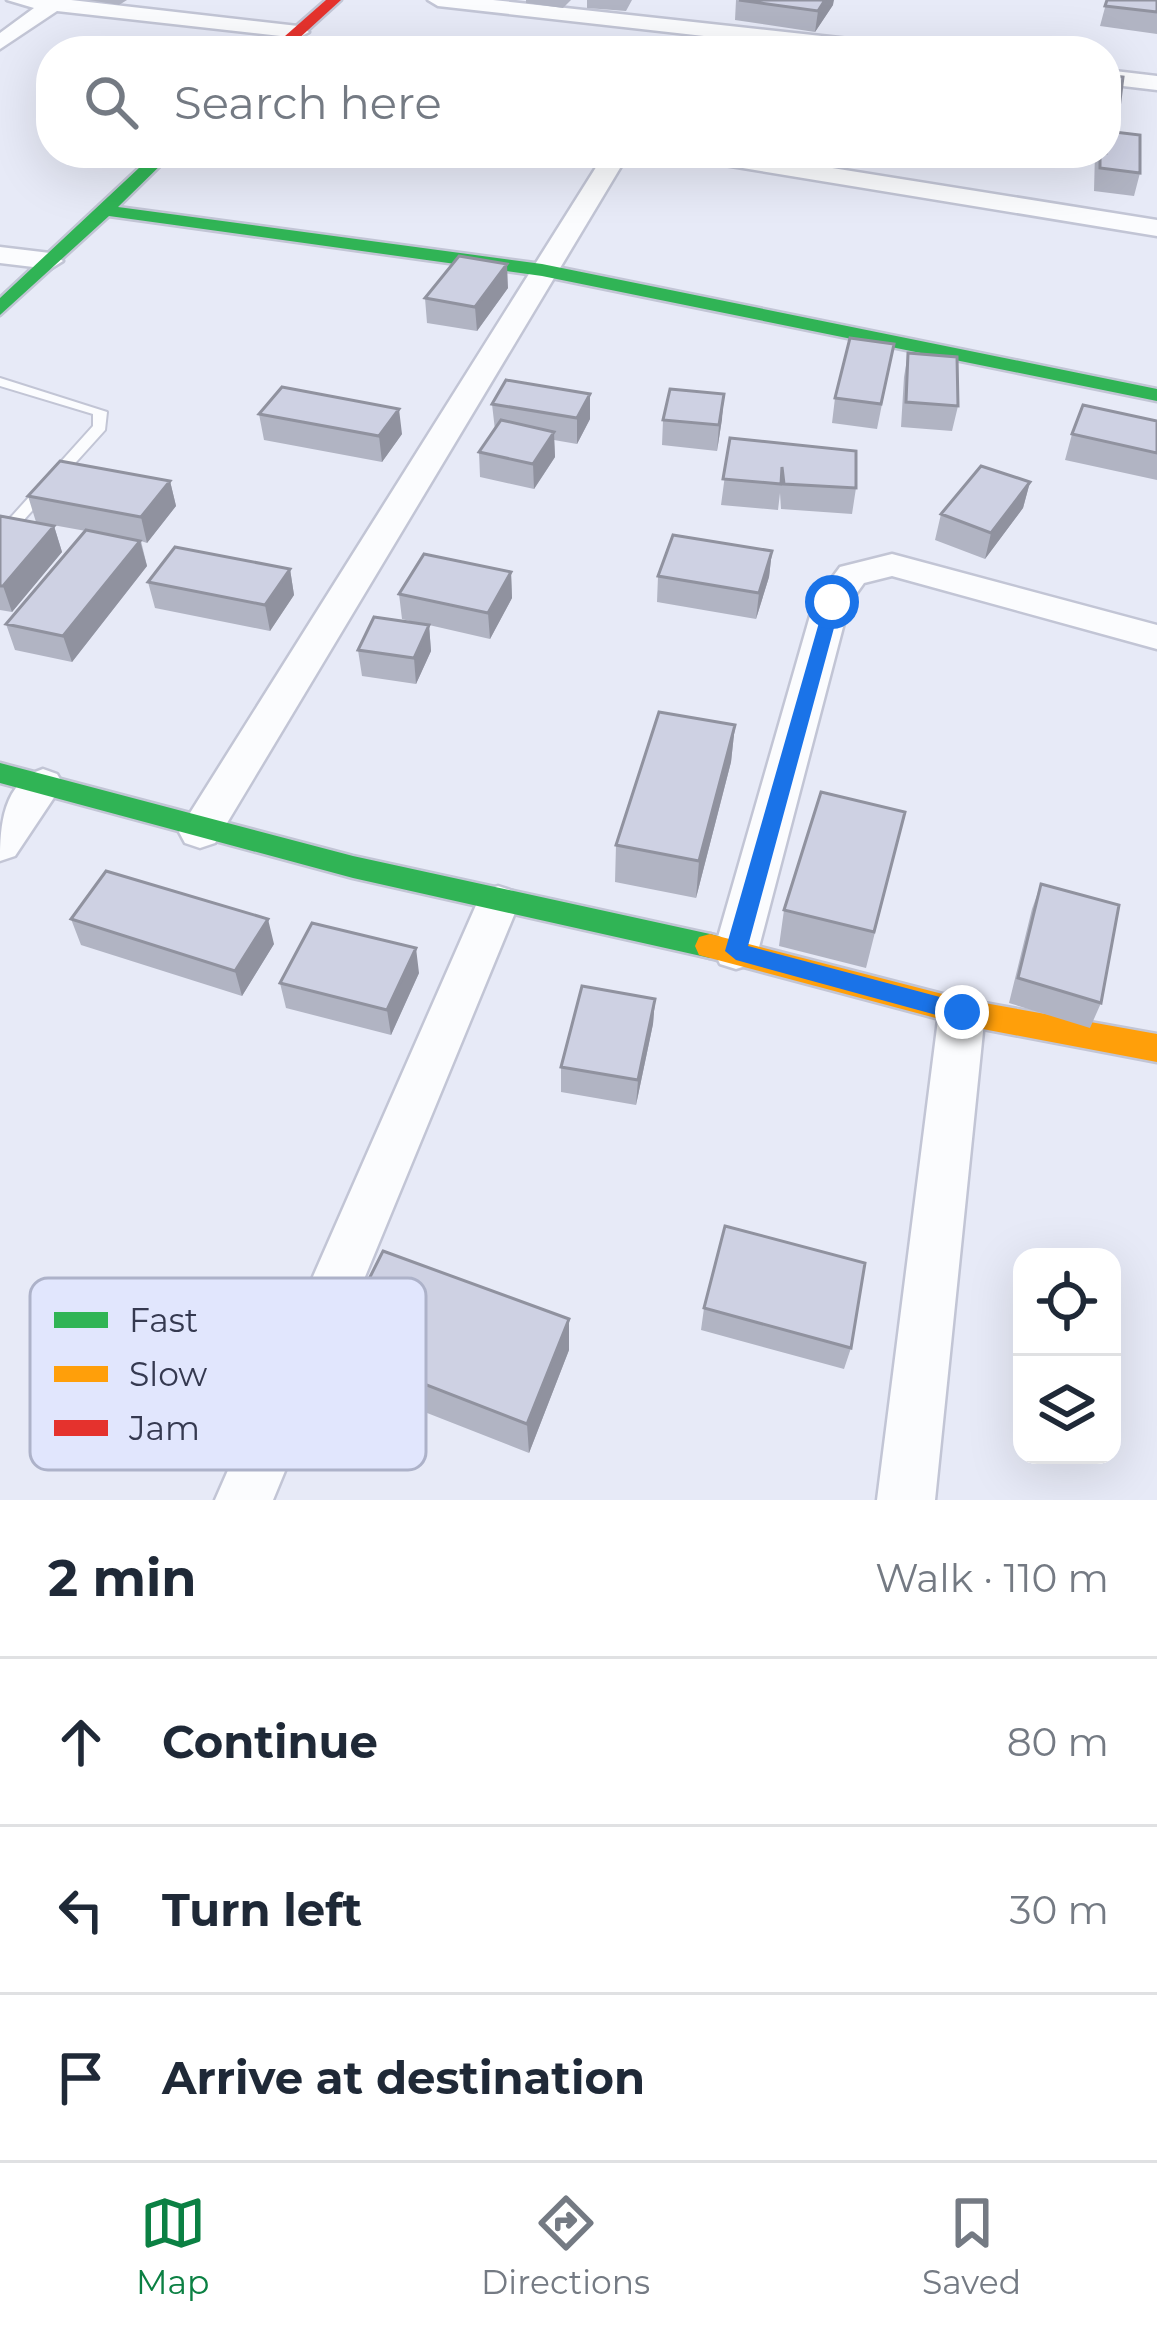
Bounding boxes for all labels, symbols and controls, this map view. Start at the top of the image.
search box [36,36,1121,168]
icon: search [78,69,144,135]
text: Search here [174,75,442,130]
route start [805,575,859,629]
route end [935,985,989,1039]
map controls [1013,1248,1121,1464]
button: locate [1013,1248,1121,1356]
legend [30,1278,426,1470]
text: Fast [129,1300,198,1340]
text: Slow [129,1354,207,1394]
button: layers [1013,1356,1121,1464]
text: Jam [128,1408,200,1448]
text: 2 min [48,1547,197,1609]
text: Walk · 110 m [875,1554,1109,1602]
icon: ahead [48,1709,114,1775]
text: Continue [162,1714,378,1769]
text: 80 m [1007,1718,1109,1766]
icon: left [48,1877,114,1943]
text: Turn left [162,1882,362,1937]
text: 30 m [1010,1886,1109,1934]
icon: arrive [48,2045,114,2111]
text: Arrive at destination [162,2050,645,2105]
tab: Map [136,2190,209,2302]
tab: Directions [481,2190,650,2302]
tab: Saved [922,2190,1021,2302]

